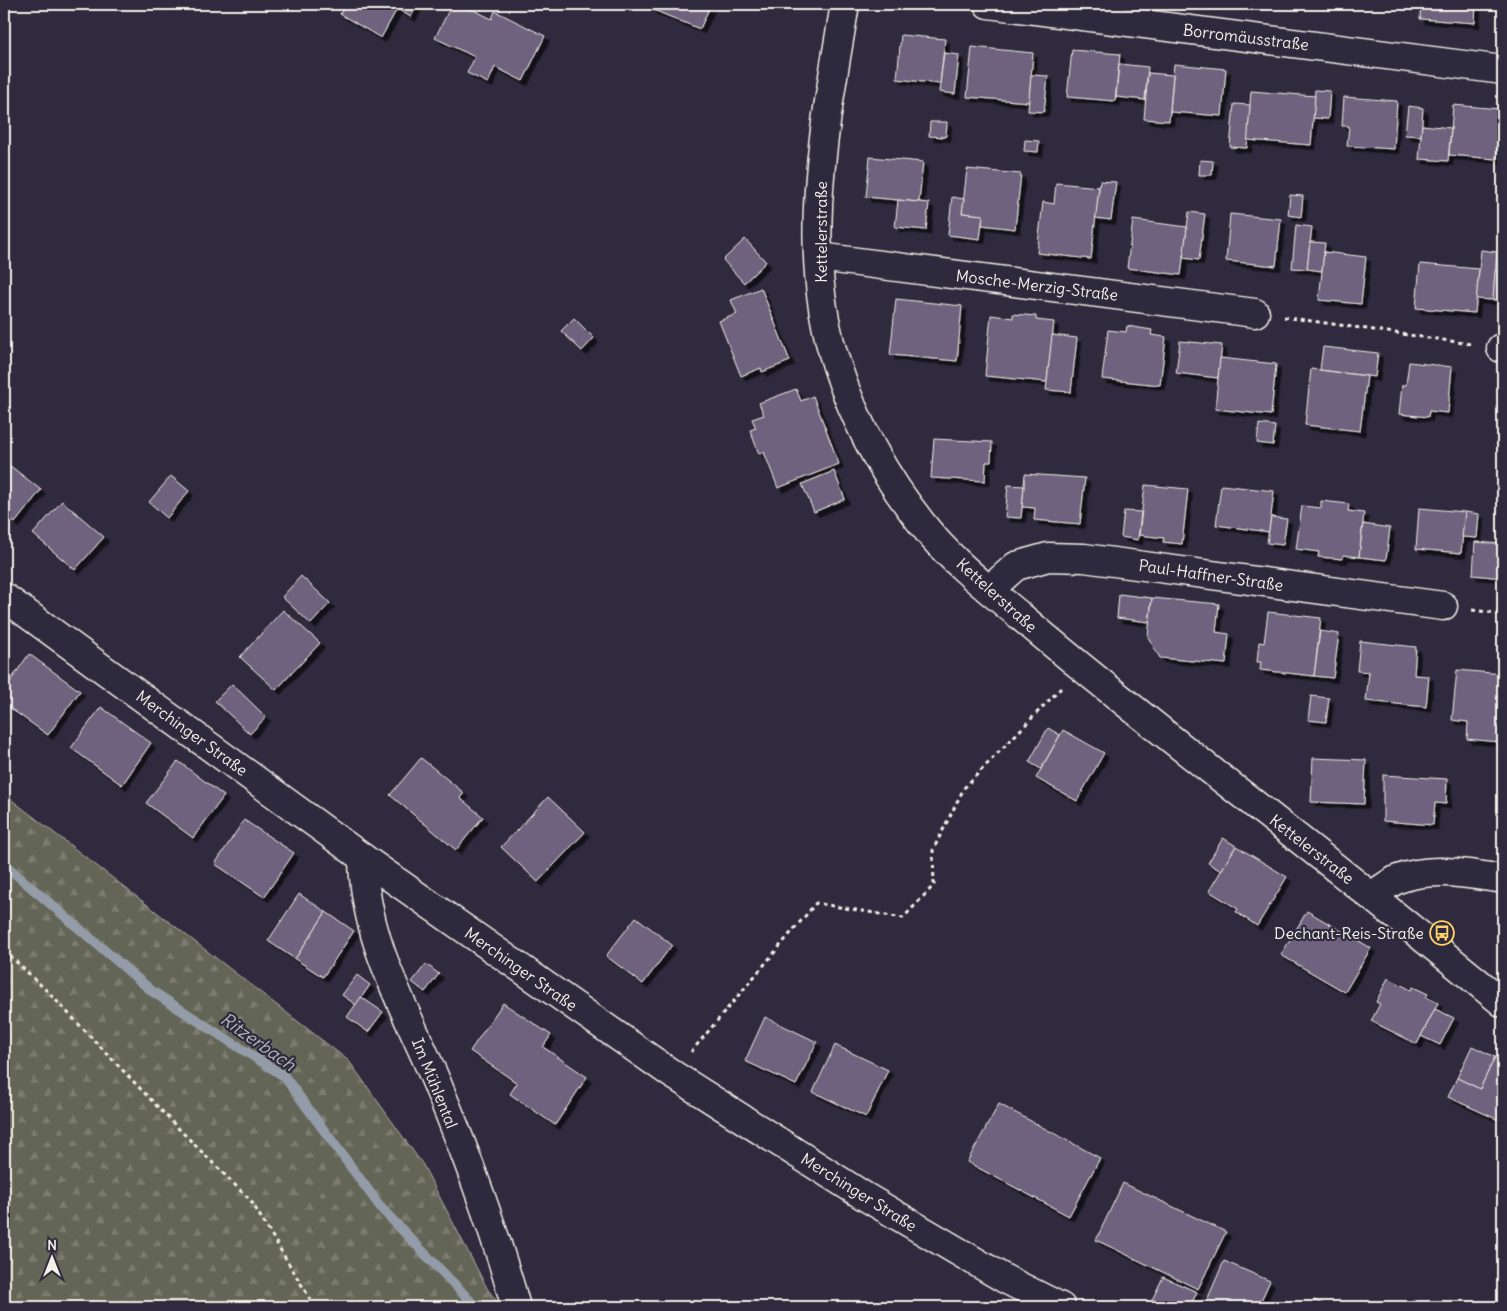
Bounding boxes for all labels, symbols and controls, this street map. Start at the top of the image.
street label: Borromäusstraße [1182,19,1310,55]
street label: Kettelerstraße [811,181,831,283]
street label: Mosche-Merzig-Straße [955,265,1119,305]
street label: Kettelerstraße [953,554,1041,636]
street label: Paul-Haffner-Straße [1137,555,1285,595]
street label: Merchinger Straße [132,686,252,780]
street label: Kettelerstraße [1266,810,1358,888]
bus stop icon: Dechant-Reis-Straße [1429,920,1455,946]
street label: Merchinger Straße [461,923,581,1015]
place label: Dechant-Reis-Straße [1274,923,1424,943]
water label: Ritzerbach [216,1007,301,1076]
street label: Im Mühlental [408,1035,462,1131]
street label: Merchinger Straße [797,1148,921,1236]
north arrow [28,1234,78,1284]
text: N [47,1236,57,1254]

